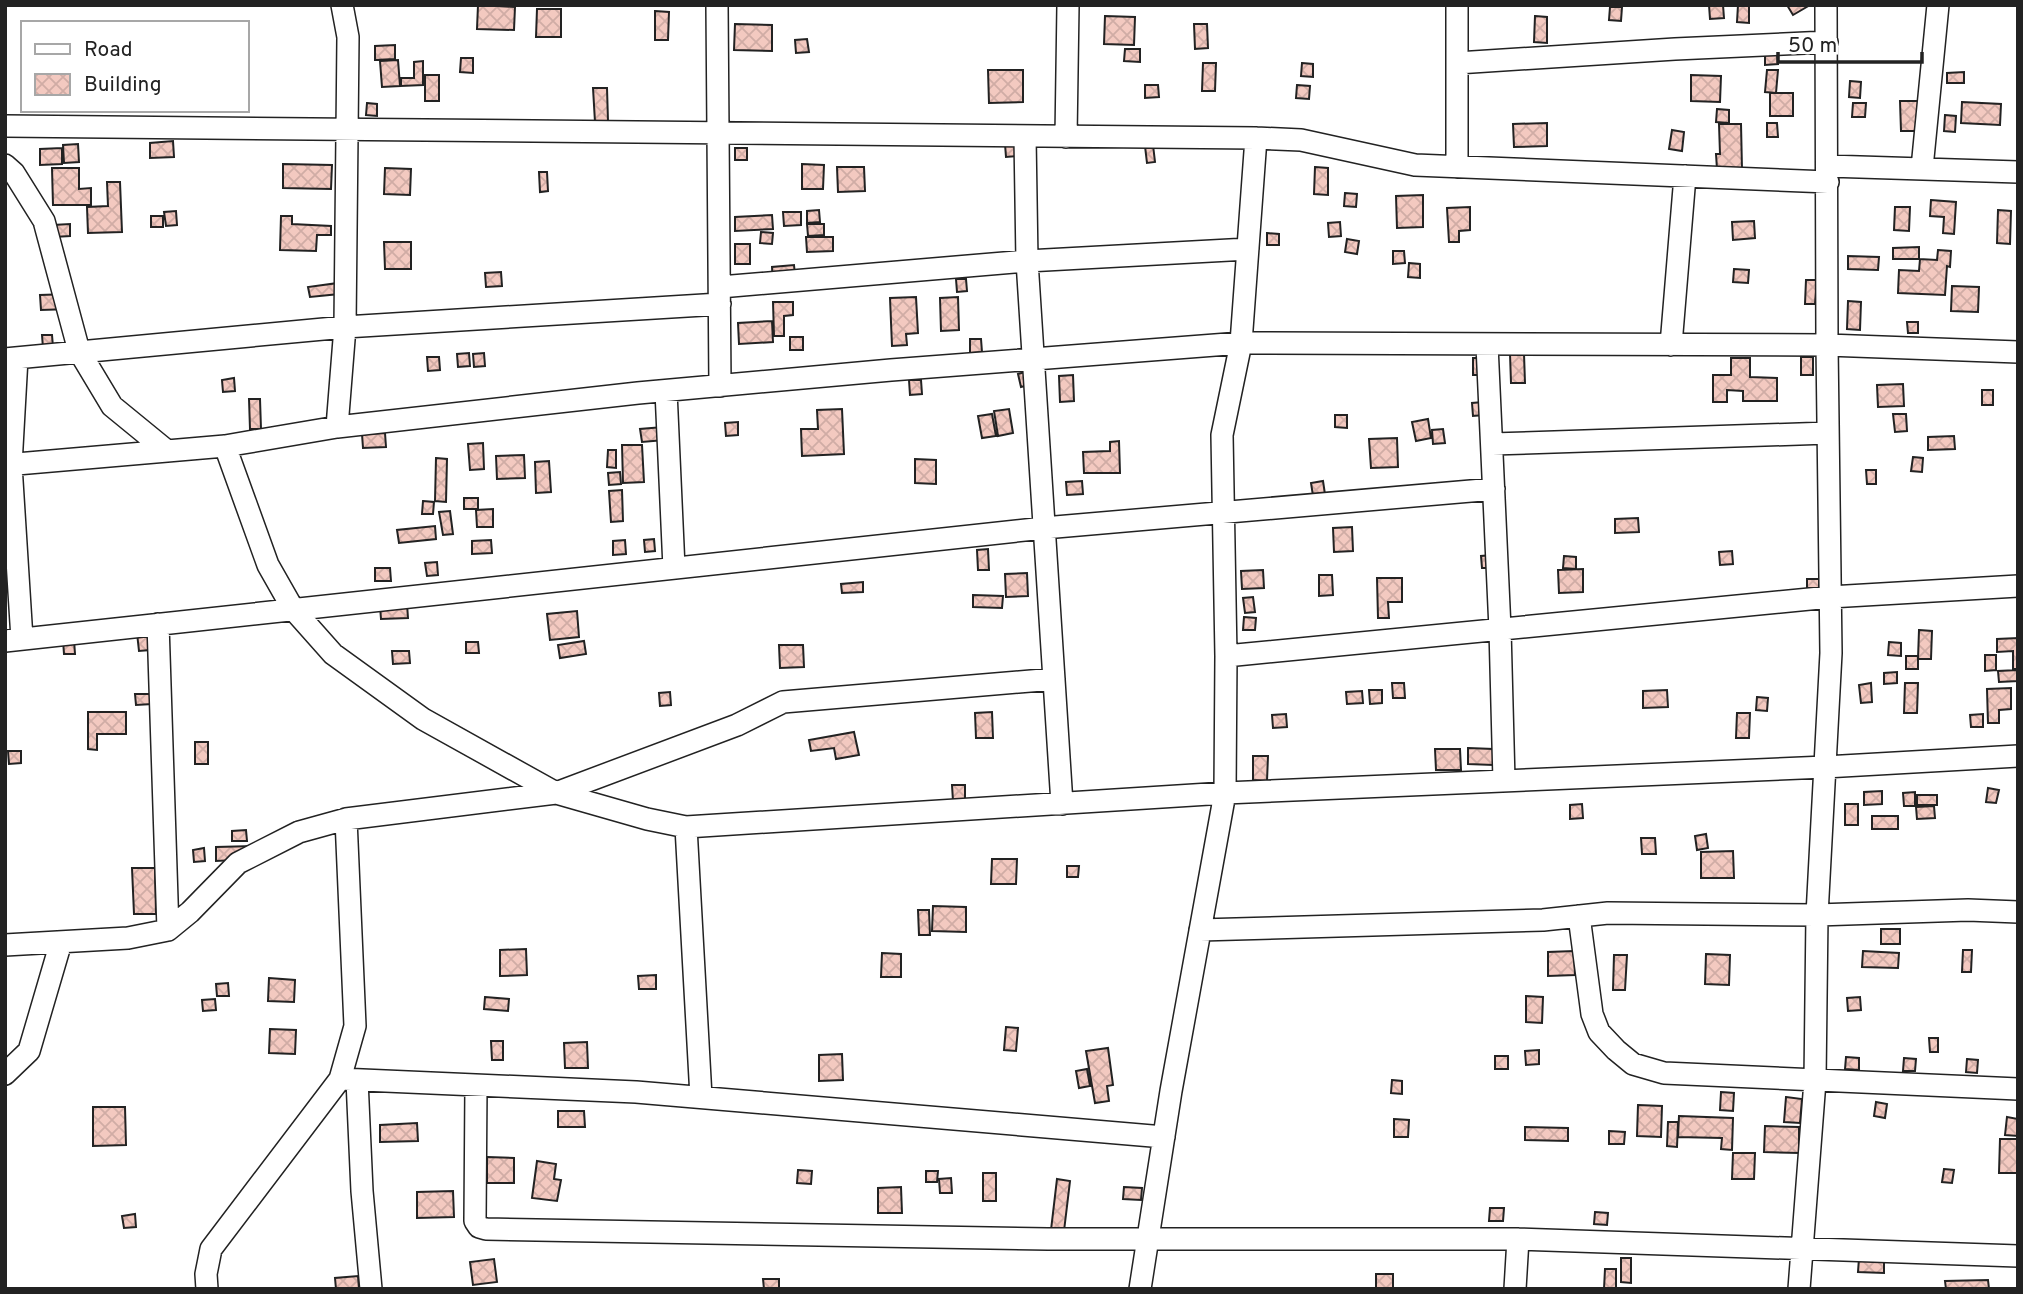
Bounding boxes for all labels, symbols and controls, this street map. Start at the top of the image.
legend [21,21,248,112]
scale bar [1778,21,1922,65]
text: 50 m [1788,33,1837,60]
text: Road [84,37,133,64]
text: Building [84,72,162,99]

